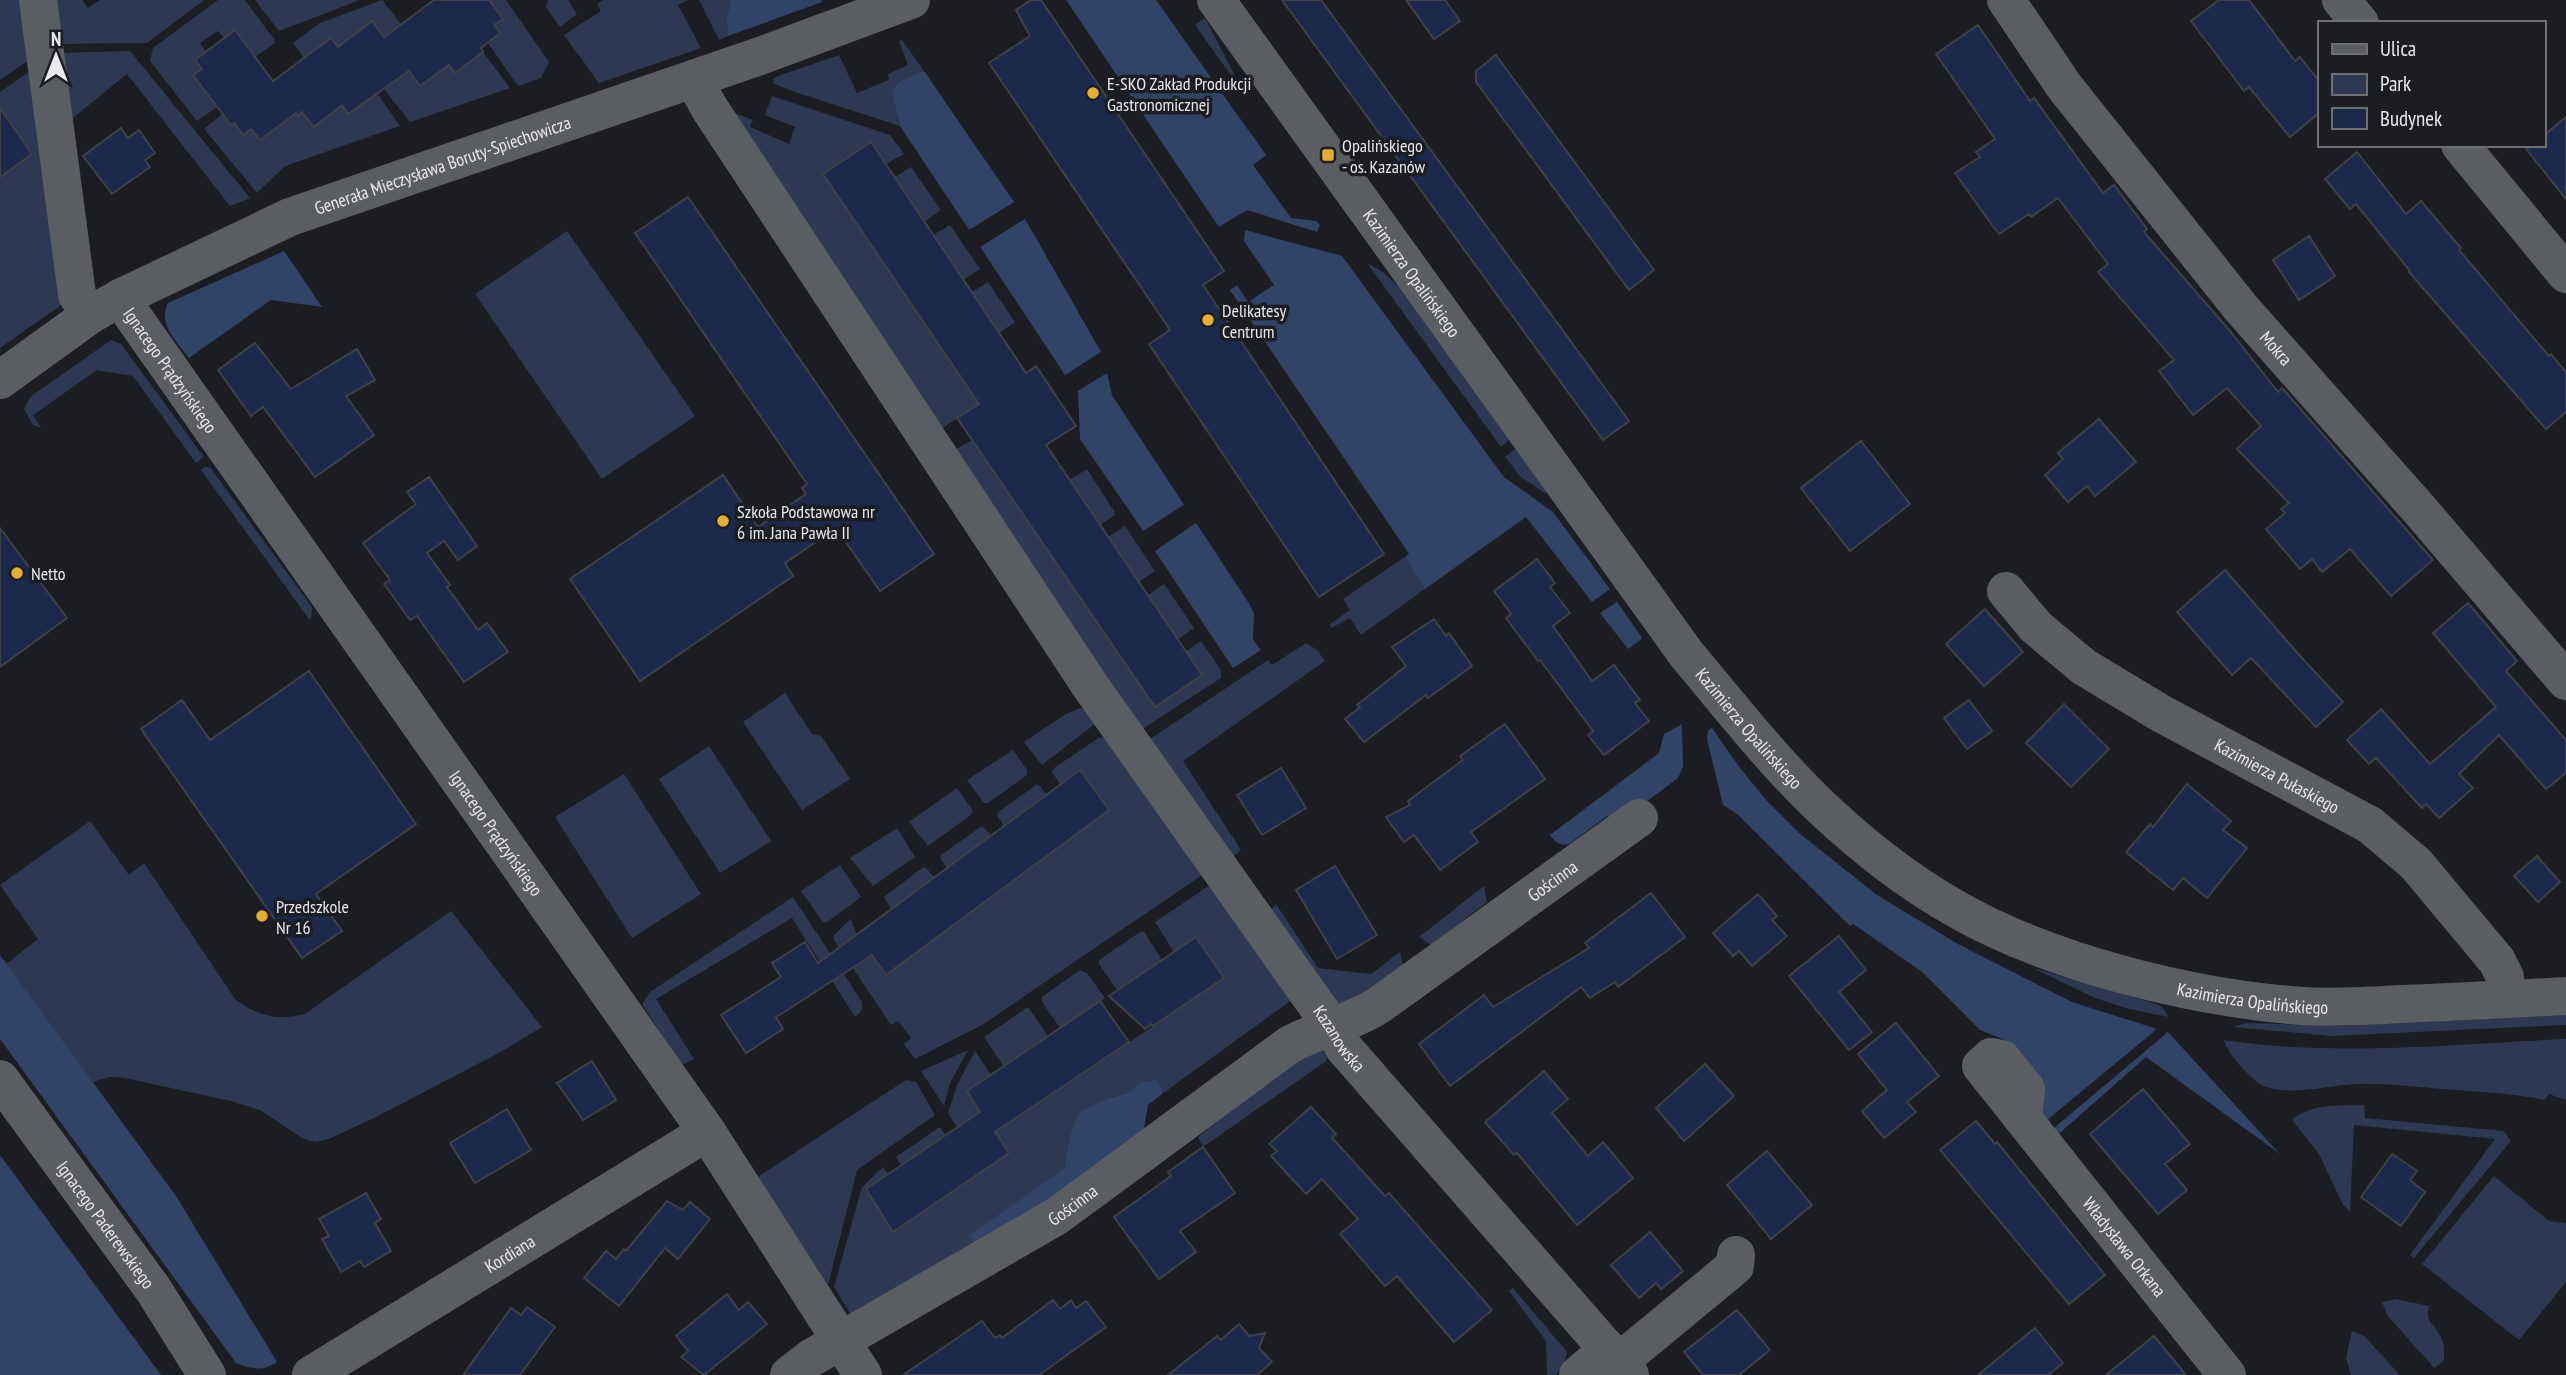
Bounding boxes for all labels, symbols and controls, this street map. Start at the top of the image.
north arrow [21,21,91,91]
legend [2318,21,2545,147]
text: N [51,27,61,51]
text: Ulica [2380,35,2416,62]
text: Park [2380,70,2411,97]
place label: E-SKO Zakład Produkcji Gastronomicznej [1107,72,1251,116]
marker: E-SKO Zakład Produkcji Gastronomicznej [1085,85,1101,101]
text: Budynek [2380,105,2442,132]
street label: Generała Mieczysława Boruty-Spiechowicza [311,110,574,219]
place label: Opalińskiego - os. Kazanów [1342,134,1425,178]
marker: Opalińskiego - os. Kazanów [1320,147,1336,163]
street label: Kazimierza Opalińskiego [1358,204,1466,342]
place label: Delikatesy Centrum [1222,299,1286,343]
street label: Ignacego Prądzyńskiego [119,303,223,437]
marker: Delikatesy Centrum [1200,312,1216,328]
street label: Mokra [2255,326,2298,370]
place label: Szkoła Podstawowa nr 6 im. Jana Pawła II [737,500,875,544]
marker: Szkoła Podstawowa nr 6 im. Jana Pawła II [715,513,731,529]
place label: Netto [31,562,66,585]
marker: Netto [9,565,25,581]
street label: Kazimierza Opalińskiego [1691,663,1808,794]
street label: Kazimierza Pułaskiego [2211,733,2344,818]
street label: Ignacego Prądzyńskiego [444,766,549,900]
street label: Gościnna [1523,855,1582,906]
place label: Przedszkole Nr 16 [276,895,349,939]
marker: Przedszkole Nr 16 [254,908,270,924]
street label: Kazimierza Opalińskiego [2175,977,2329,1018]
street label: Kazanowska [1308,1000,1371,1076]
street label: Ignacego Paderewskiego [52,1156,160,1293]
street label: Gościnna [1044,1179,1102,1230]
street label: Władysława Orkana [2078,1192,2172,1301]
street label: Kordiana [480,1229,539,1277]

